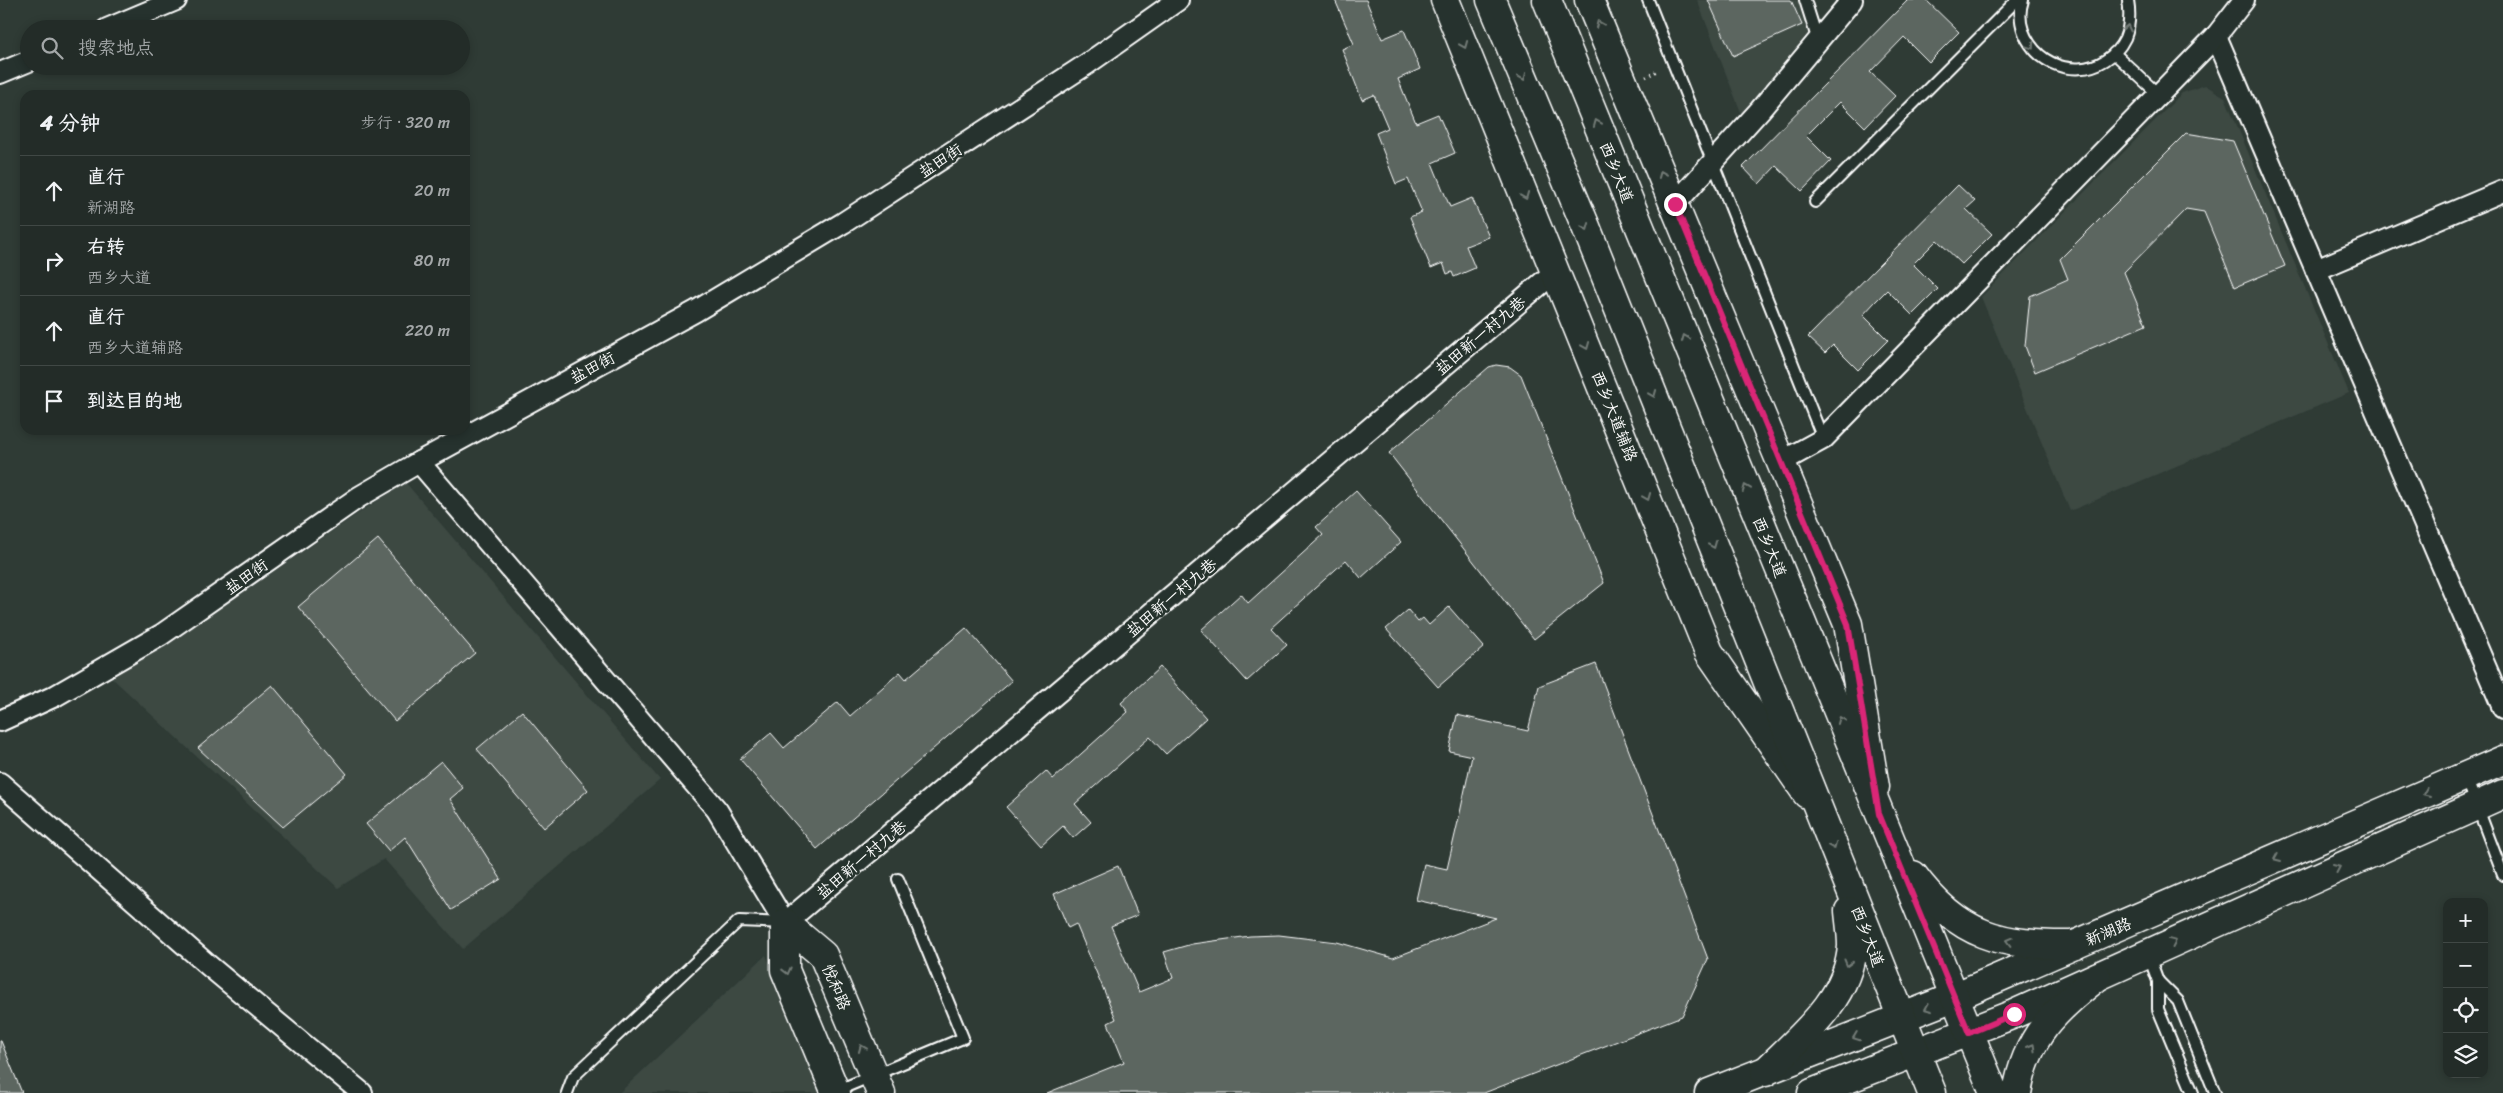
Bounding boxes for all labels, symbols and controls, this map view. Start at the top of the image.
search box [20,20,470,75]
one-way arrow [1595,20,1606,29]
one-way arrow [2121,24,2132,33]
text: 搜索地点 [78,31,154,64]
icon: search [38,34,66,62]
one-way arrow [1458,40,1468,49]
one-way arrow [2025,40,2034,50]
one-way arrow [1517,72,1527,81]
text: 4 分钟 [40,104,101,142]
text: 步行 · 320 m [361,108,450,137]
one-way arrow [1593,119,1603,128]
street label: 盐田街 [912,135,968,186]
street label: 西乡大道 [1591,137,1642,207]
text: 直行 [87,160,125,193]
one-way arrow [1658,170,1669,179]
text: 20 m [414,176,450,205]
icon: ahead [40,177,68,205]
one-way arrow [1519,191,1529,200]
text: 新湖路 [87,193,135,222]
route end [1664,193,1687,216]
one-way arrow [1580,222,1590,231]
text: 右转 [87,230,125,263]
text: 80 m [414,246,450,275]
icon: right [40,247,68,275]
text: 西乡大道 [87,263,151,292]
street label: 盐田新一村九巷 [1428,288,1533,382]
text: 直行 [87,300,125,333]
text: 220 m [405,316,450,345]
icon: ahead [40,317,68,345]
text: 西乡大道辅路 [87,333,183,362]
one-way arrow [1681,334,1691,343]
one-way arrow [1580,341,1591,350]
street label: 盐田街 [564,343,620,392]
street label: 西乡大道辅路 [1583,366,1646,466]
text: 到达目的地 [87,384,182,417]
icon: arrive [40,387,68,415]
one-way arrow [1646,389,1657,398]
one-way arrow [1742,484,1753,493]
one-way arrow [1641,492,1651,501]
street label: 西乡大道 [1744,512,1795,582]
one-way arrow [1706,540,1717,549]
street label: 盐田新一村九巷 [1119,550,1224,644]
street label: 盐田街 [218,551,274,602]
one-way arrow [1837,716,1847,725]
one-way arrow [2422,787,2431,798]
street label: 盐田新一村九巷 [809,812,914,906]
one-way arrow [1826,841,1837,850]
one-way arrow [2273,851,2282,862]
one-way arrow [2332,864,2341,874]
map controls [2443,898,2488,1078]
button: + [2443,898,2488,943]
street label: 西乡大道 [1843,901,1893,971]
street label: 新湖路 [2080,909,2136,954]
one-way arrow [2005,936,2014,947]
one-way arrow [2168,937,2177,948]
button: − [2443,943,2488,988]
one-way arrow [1843,958,1853,966]
street label: 悦和路 [814,959,859,1015]
one-way arrow [781,967,792,976]
button: locate [2443,988,2488,1033]
one-way arrow [1924,1002,1933,1012]
route start [2003,1003,2026,1026]
one-way arrow [1852,1030,1861,1041]
button: layers [2443,1033,2488,1078]
one-way arrow [2026,1043,2036,1052]
one-way arrow [858,1044,868,1053]

